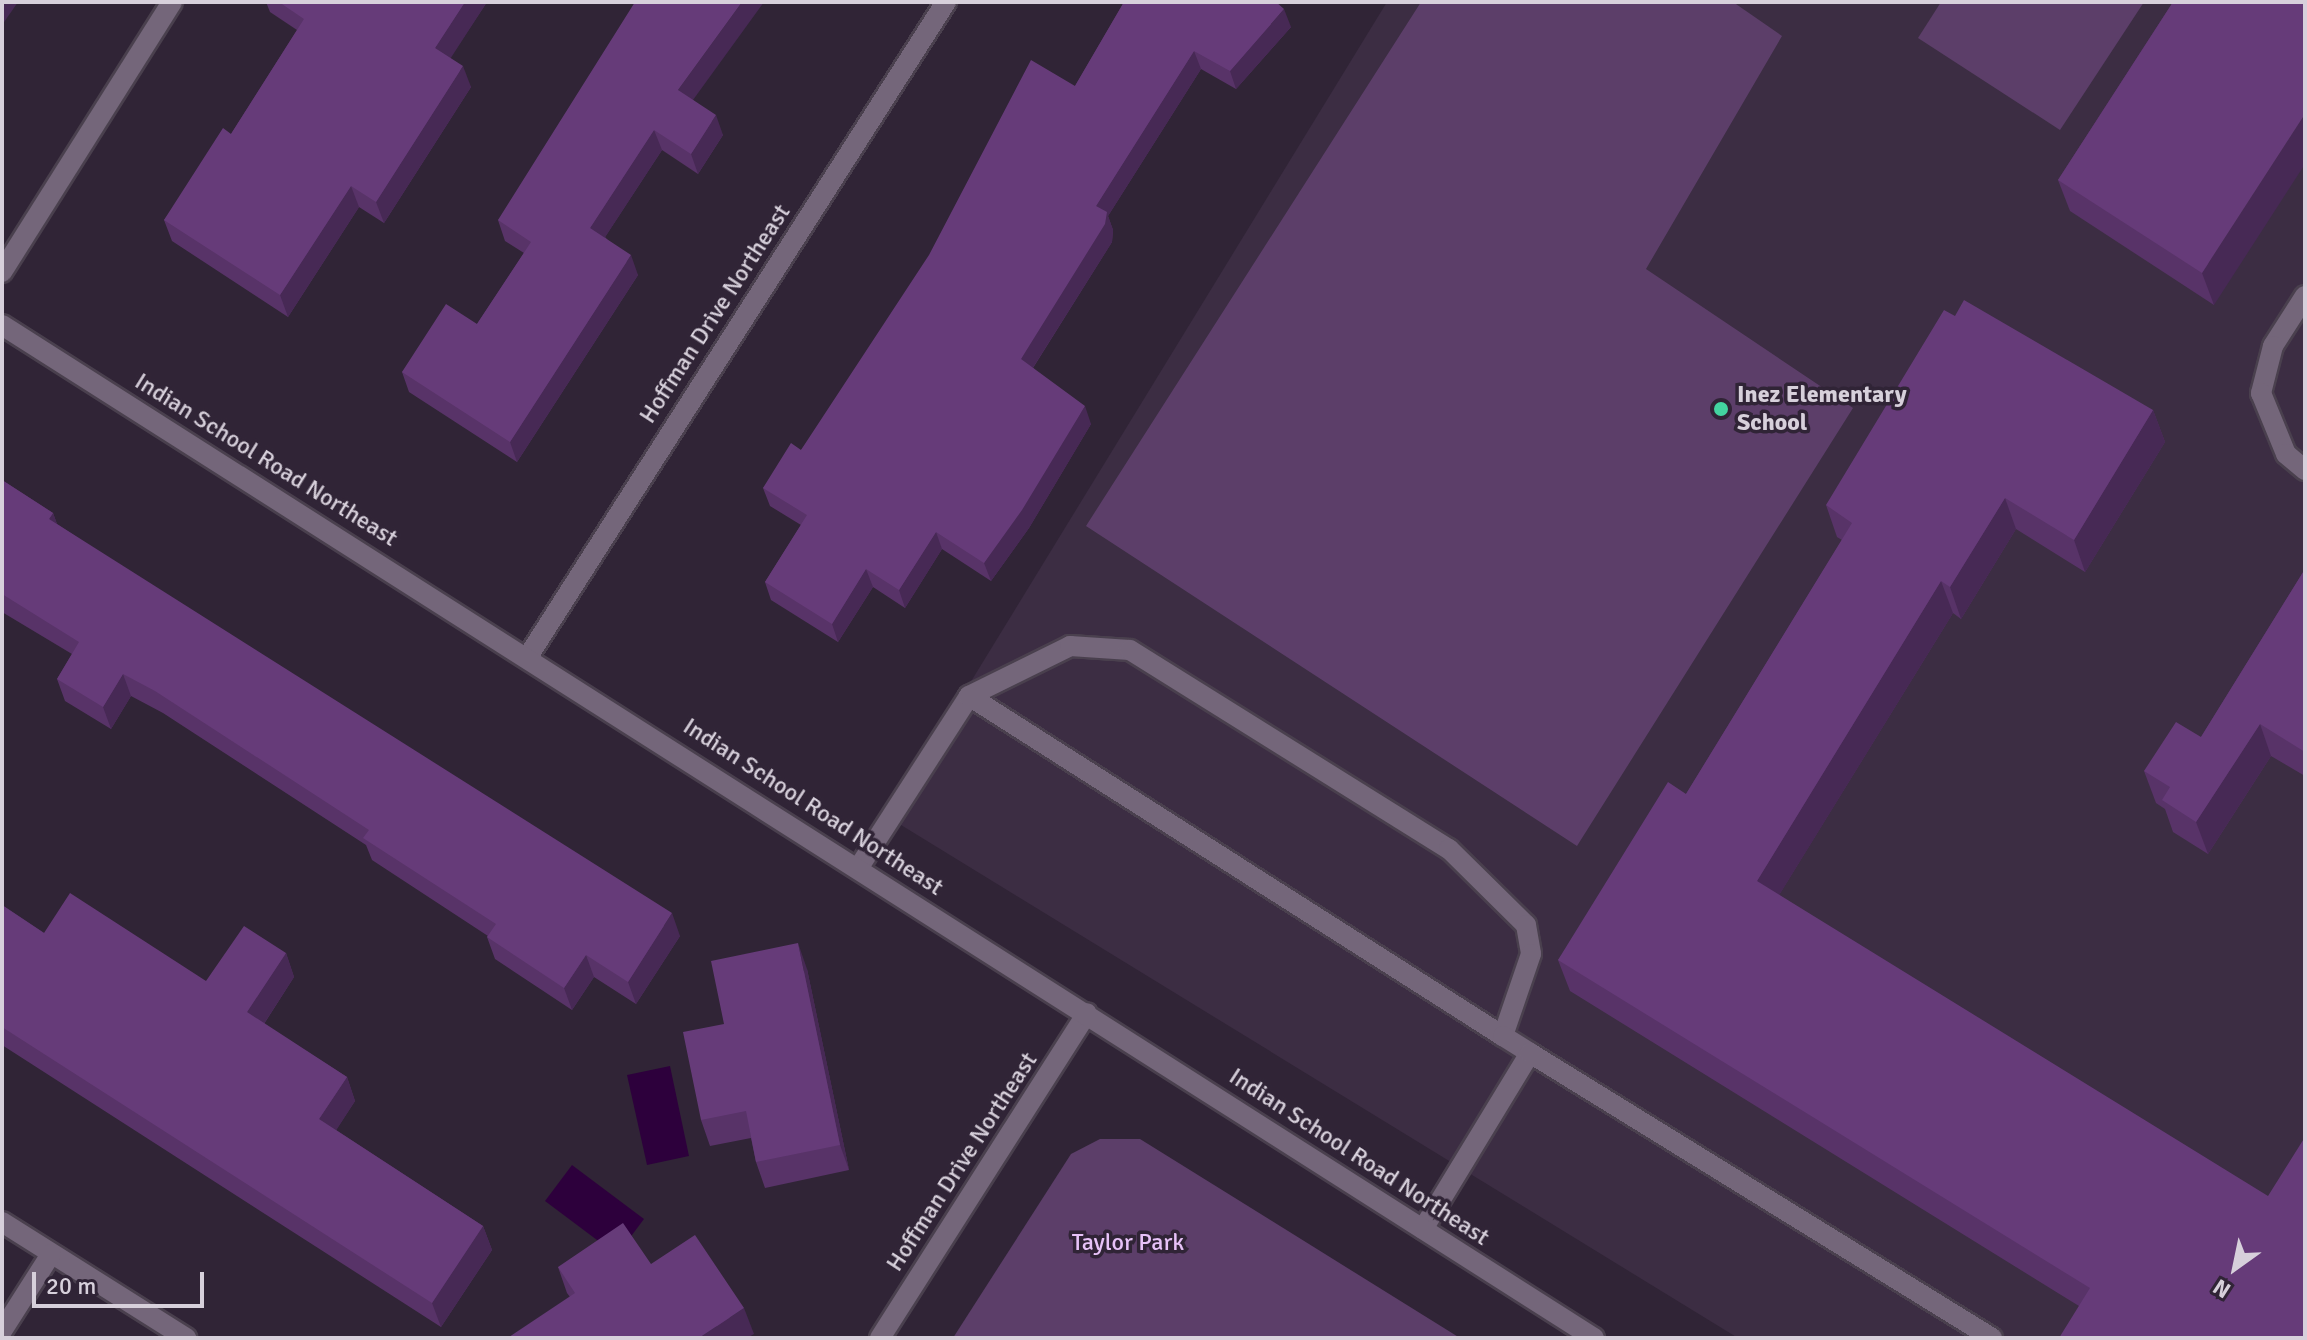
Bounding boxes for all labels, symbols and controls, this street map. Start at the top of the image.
street label: Hoffman Drive Northeast [633,199,797,429]
street label: Indian School Road Northeast [129,367,403,553]
place label: Inez Elementary School [1737,381,1907,437]
marker: Inez Elementary School [1712,400,1730,418]
street label: Indian School Road Northeast [678,712,948,902]
street label: Hoffman Drive Northeast [880,1047,1044,1277]
street label: Indian School Road Northeast [1224,1062,1494,1252]
north arrow [2195,1228,2275,1308]
park label: Taylor Park [1072,1229,1184,1257]
scale bar [36,1256,208,1306]
text: 20 m [46,1271,96,1301]
text: N [2208,1273,2235,1304]

